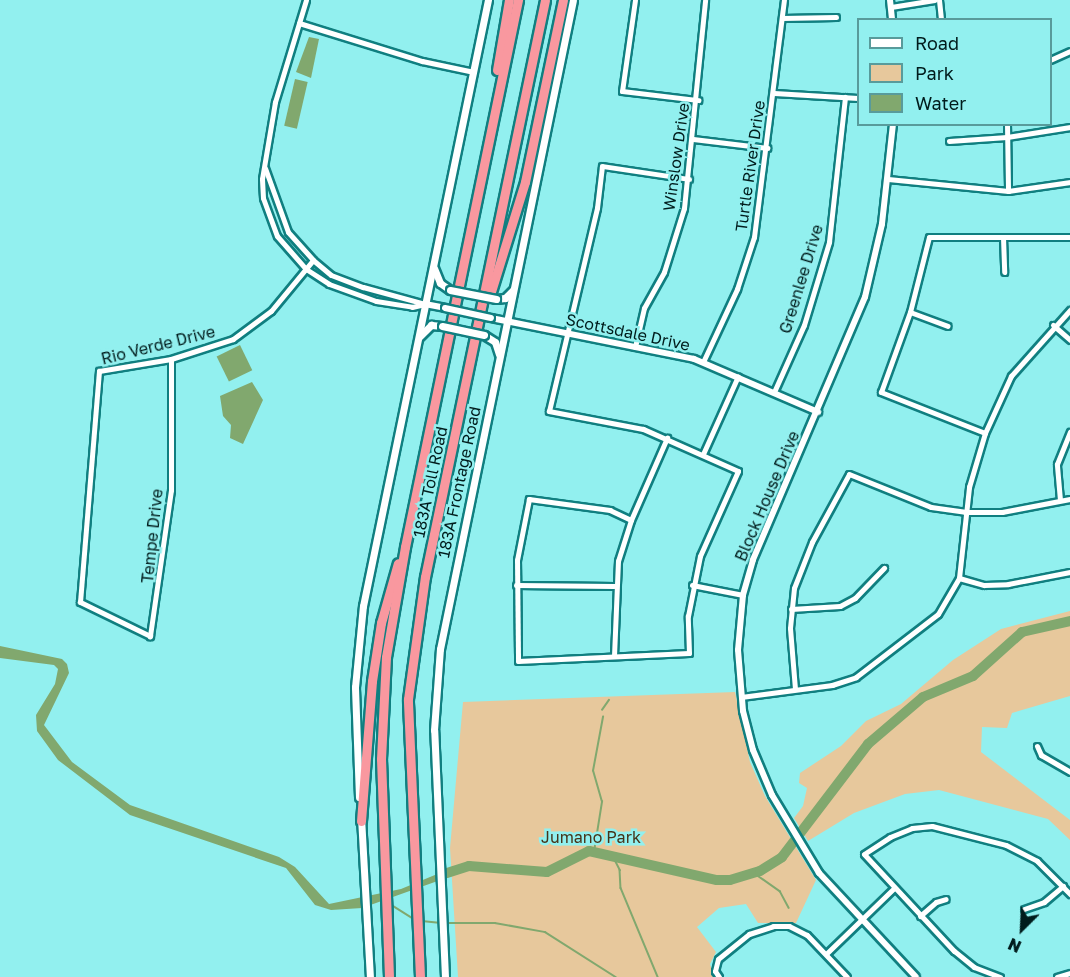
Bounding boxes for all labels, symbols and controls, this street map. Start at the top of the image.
legend [857,18,1052,126]
text: Road [915,32,959,54]
text: Park [915,62,954,84]
text: Water [915,92,966,114]
street label: Turtle River Drive [731,99,769,233]
street label: Winslow Drive [659,102,693,212]
street label: Greenlee Drive [775,222,827,336]
street label: Scottsdale Drive [564,309,692,355]
street label: Rio Verde Drive [99,322,217,368]
street label: 183A Frontage Road [434,405,484,559]
street label: 183A Toll Road [409,425,451,539]
street label: Block House Drive [731,428,803,564]
street label: Tempe Drive [138,488,166,584]
park label: Jumano Park [541,827,641,847]
north arrow [992,899,1052,959]
text: N [1005,934,1024,957]

